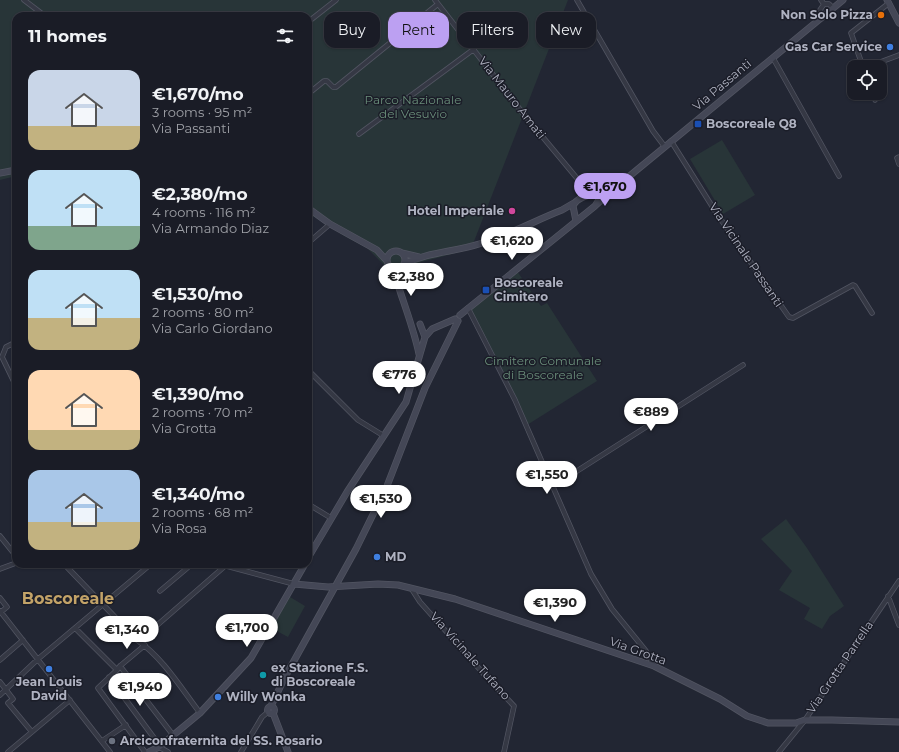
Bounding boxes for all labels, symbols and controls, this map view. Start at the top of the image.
place label: Non Solo Pizza [781,7,873,22]
marker: Non Solo Pizza [876,10,886,20]
chip: Buy [324,12,380,48]
chip: Rent [388,12,449,48]
chip: Filters [457,12,528,48]
chip: New [536,12,596,48]
icon: filters [274,25,296,47]
text: 11 homes [28,26,107,46]
place label: Gas Car Service [785,39,882,54]
marker: Gas Car Service [885,42,895,52]
street label: Via Mauro Amati [476,54,549,142]
street label: Via Passanti [689,56,754,114]
map controls [847,60,887,100]
button: locate [847,60,887,100]
text: €1,670/mo [152,84,244,104]
icon: home [60,86,108,134]
park label: Parco Nazionale del Vesuvio [365,92,461,121]
text: 3 rooms · 95 m² [152,104,252,120]
place label: Boscoreale Q8 [706,116,797,131]
marker: Boscoreale Q8 [693,119,703,129]
text: Via Passanti [152,120,230,136]
pin: €1,670 [572,173,638,207]
text: €1,670 [583,178,627,194]
text: €2,380/mo [152,184,248,204]
icon: home [60,186,108,234]
street label: Via Vicinale Passanti [706,200,787,310]
place label: Hotel Imperiale [407,203,504,218]
text: 4 rooms · 116 m² [152,204,256,220]
marker: Hotel Imperiale [507,206,517,216]
text: Via Armando Diaz [152,220,269,236]
pin: €1,620 [479,227,545,261]
text: €1,620 [490,232,534,248]
pin: €2,380 [378,263,444,297]
text: €2,380 [388,268,434,284]
place label: Boscoreale Cimitero [494,275,564,304]
text: €1,530/mo [152,284,243,304]
marker: Boscoreale Cimitero [481,285,491,295]
icon: home [60,286,108,334]
text: 2 rooms · 80 m² [152,304,254,320]
text: Via Carlo Giordano [152,320,273,336]
park label: Cimitero Comunale di Boscoreale [484,353,602,382]
pin: €776 [375,361,423,395]
text: €776 [382,366,416,382]
text: €1,390/mo [152,384,244,404]
icon: home [60,386,108,434]
pin: €889 [627,398,675,432]
text: €889 [633,403,669,419]
text: 2 rooms · 70 m² [152,404,253,420]
text: Via Grotta [152,420,216,436]
pin: €1,550 [514,461,580,495]
text: €1,550 [525,466,569,482]
text: €1,340/mo [152,484,245,504]
pin: €1,530 [348,485,414,519]
icon: home [60,486,108,534]
text: €1,530 [359,490,403,506]
text: 2 rooms · 68 m² [152,504,253,520]
text: Via Rosa [152,520,207,536]
place label: MD [385,549,406,564]
marker: MD [372,552,382,562]
district label: Boscoreale [22,589,114,608]
pin: €1,390 [522,589,588,623]
text: €1,390 [533,594,577,610]
street label: Via Vicinale Tufano [427,609,514,703]
pin: €1,700 [214,614,280,648]
pin: €1,340 [94,616,160,650]
street label: Via Grotta Parrella [803,618,876,716]
text: €1,700 [225,619,269,635]
text: €1,340 [105,621,149,637]
street label: Via Grotta [608,633,669,668]
place label: ex Stazione F.S. di Boscoreale [271,660,368,689]
marker: Jean Louis David [44,664,54,674]
marker: ex Stazione F.S. di Boscoreale [258,670,268,680]
pin: €1,940 [107,673,173,707]
place label: Jean Louis David [15,674,83,703]
text: €1,940 [117,678,163,694]
place label: Willy Wonka [226,689,306,704]
marker: Willy Wonka [213,692,223,702]
place label: Arciconfraternita del SS. Rosario [119,733,322,748]
marker: Arciconfraternita del SS. Rosario [107,736,117,746]

